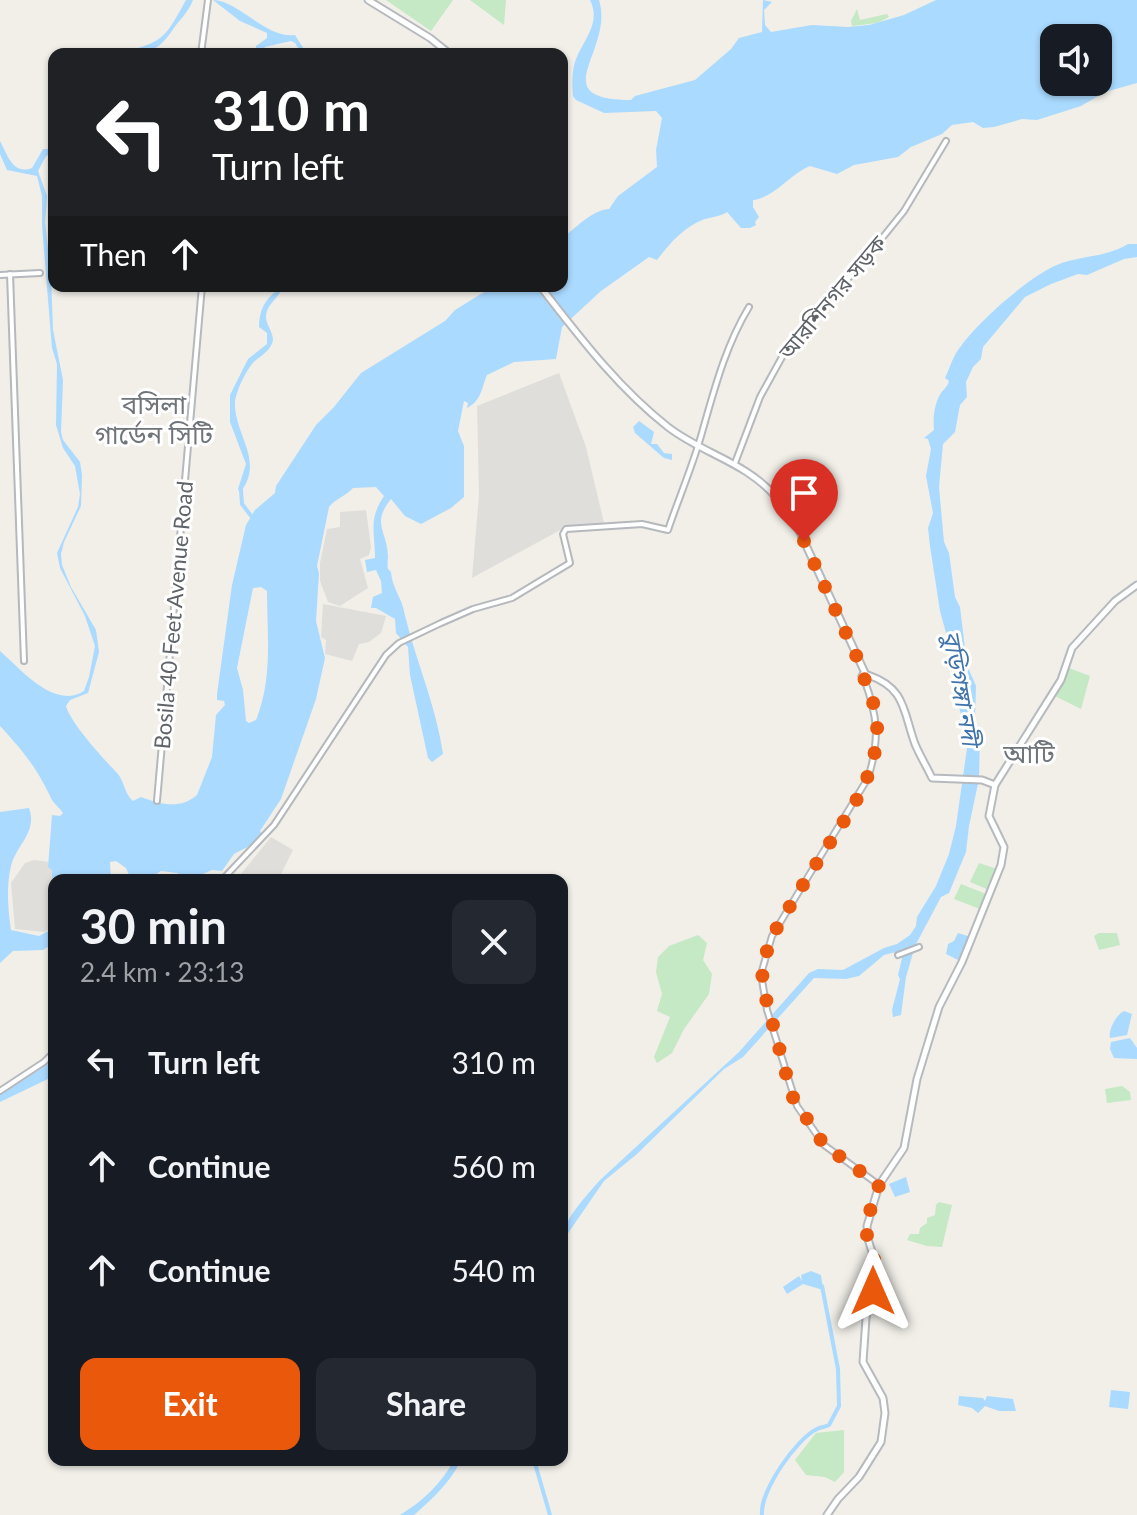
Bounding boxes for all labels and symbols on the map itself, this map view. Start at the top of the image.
street label: আরশিনগর সড়ক [772,230,892,365]
district label: বসিলা গার্ডেন সিটি [95,388,214,450]
pin [770,459,838,541]
street label: Bosila 40 Feet Avenue Road [148,480,198,750]
water label: বুড়িগঙ্গা নদী [937,628,987,752]
district label: আটি [1002,737,1055,769]
position arrow [831,1249,915,1333]

